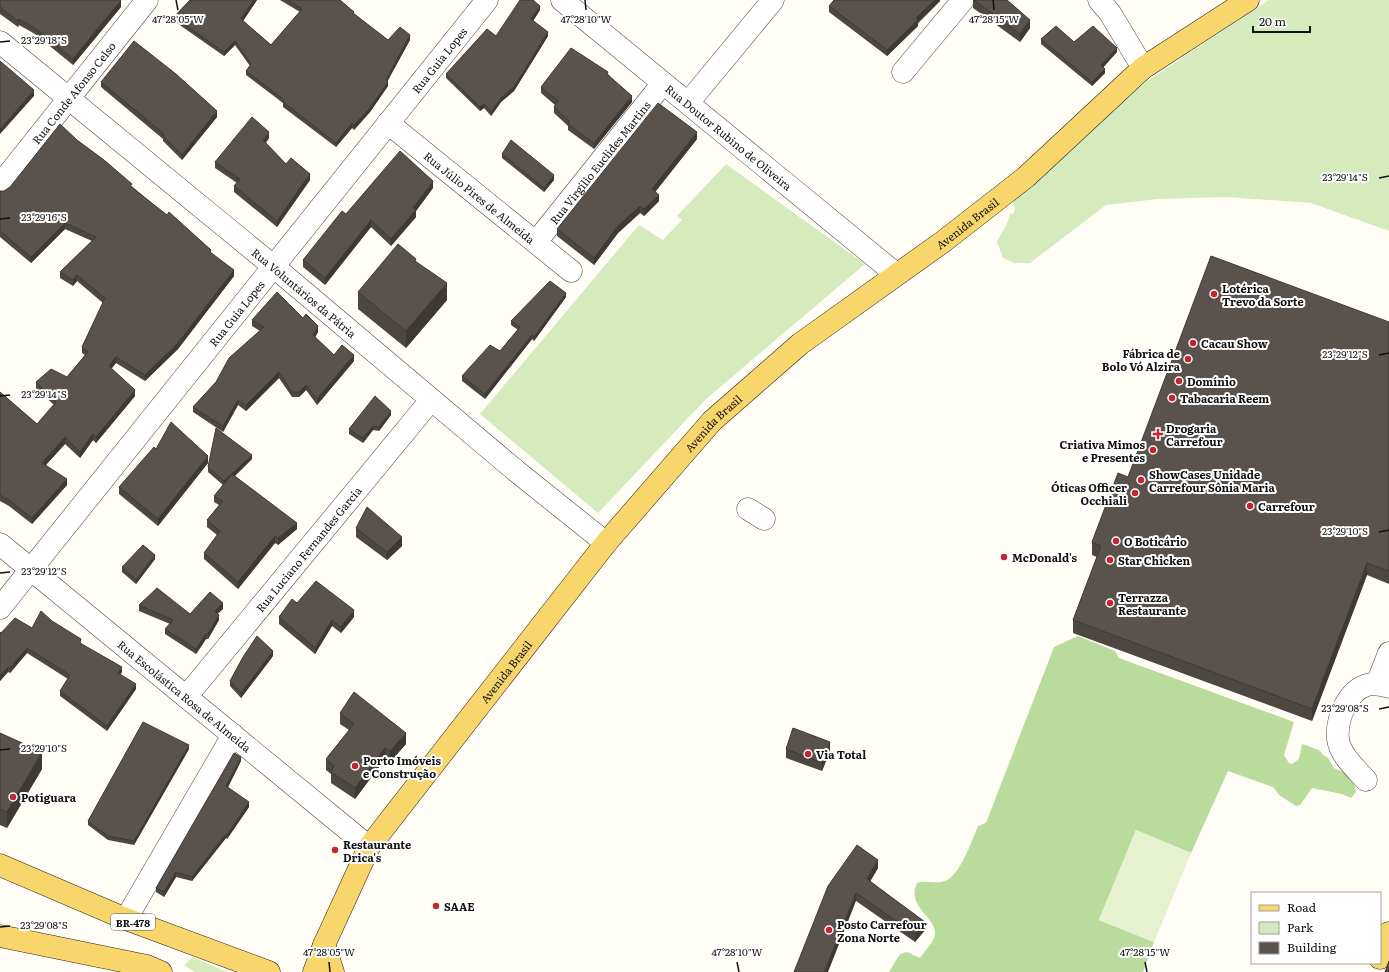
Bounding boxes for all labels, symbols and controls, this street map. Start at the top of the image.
scale bar [1253,8,1310,34]
text: 47°28'05"W [152,11,204,26]
text: 47°28'10"W [560,11,612,26]
text: 47°28'15"W [969,11,1019,26]
text: 20 m [1259,12,1286,30]
street label: Rua Guia Lopes [408,24,470,96]
text: 23°29'18"S [21,32,67,47]
street label: Rua Conde Afonso Celso [28,38,119,147]
street label: Rua Doutor Rubino de Oliveira [662,80,796,194]
street label: Rua Virgilio Euclides Martins [546,97,654,227]
street label: Rua Júlio Pires de Almeida [421,147,539,247]
text: 23°29'14"S [1322,169,1368,184]
street label: Avenida Brasil [932,193,1002,252]
text: 23°29'16"S [21,209,67,224]
street label: Rua Voluntários da Pátria [248,244,360,341]
street label: Rua Guia Lopes [205,277,268,349]
place label: Lotérica Trevo da Sorte [1222,280,1304,309]
marker: Lotérica Trevo da Sorte [1209,289,1219,299]
place label: Cacau Show [1201,335,1268,351]
marker: Cacau Show [1188,338,1198,348]
place label: Fábrica de Bolo Vó Alzira [1102,345,1181,374]
text: 23°29'12"S [1322,346,1368,361]
marker: Fábrica de Bolo Vó Alzira [1183,354,1193,364]
place label: Domínio [1187,373,1236,389]
marker: Domínio [1174,376,1184,386]
text: 23°29'14"S [21,386,67,401]
street label: Avenida Brasil [681,390,745,455]
place label: Tabacaria Reem [1180,390,1269,406]
marker: Tabacaria Reem [1167,393,1177,403]
place label: Drogaria Carrefour [1166,420,1223,449]
marker: Drogaria Carrefour [1153,429,1163,439]
place label: Criativa Mimos e Presentes [1059,436,1146,465]
marker: Criativa Mimos e Presentes [1148,445,1158,455]
place label: ShowCases Unidade Carrefour Sônia Maria [1149,466,1276,495]
marker: ShowCases Unidade Carrefour Sônia Maria [1136,475,1146,485]
place label: Óticas Officer Occhiali [1051,479,1127,508]
street label: Rua Luciano Fernandes Garcia [252,483,365,615]
marker: Óticas Officer Occhiali [1130,488,1140,498]
place label: Carrefour [1258,498,1315,514]
marker: Carrefour [1245,501,1255,511]
text: 23°29'10"S [1322,523,1368,538]
place label: O Boticário [1124,533,1187,549]
marker: O Boticário [1111,536,1121,546]
place label: McDonald's [1012,549,1078,565]
marker: McDonald's [999,552,1009,562]
place label: Star Chicken [1118,552,1190,568]
marker: Star Chicken [1105,555,1115,565]
text: 23°29'12"S [21,563,67,578]
place label: Terrazza Restaurante [1118,589,1186,618]
marker: Terrazza Restaurante [1105,598,1115,608]
street label: Rua Escolástica Rosa de Almeida [115,636,255,755]
street label: Avenida Brasil [476,637,535,706]
text: 23°29'08"S [1321,700,1369,715]
text: 23°29'10"S [21,740,67,755]
place label: Via Total [816,746,866,762]
marker: Via Total [803,749,813,759]
place label: Porto Imóveis e Construção [363,752,442,781]
marker: Porto Imóveis e Construção [350,761,360,771]
place label: Potiguara [21,789,77,805]
marker: Potiguara [8,792,18,802]
place label: Restaurante Drica's [343,836,411,865]
marker: Restaurante Drica's [330,845,340,855]
legend [1251,892,1381,964]
place label: SAAE [444,898,475,914]
text: Road [1287,898,1317,916]
marker: SAAE [431,901,441,911]
road number: BR-478 [111,914,155,930]
place label: Posto Carrefour Zona Norte [837,916,927,945]
text: 23°29'08"S [20,917,68,932]
text: Park [1287,918,1314,936]
marker: Posto Carrefour Zona Norte [824,925,834,935]
text: Building [1287,938,1337,956]
text: 47°28'05"W [303,944,355,959]
text: 47°28'10"W [711,944,763,959]
text: 47°28'15"W [1120,944,1170,959]

